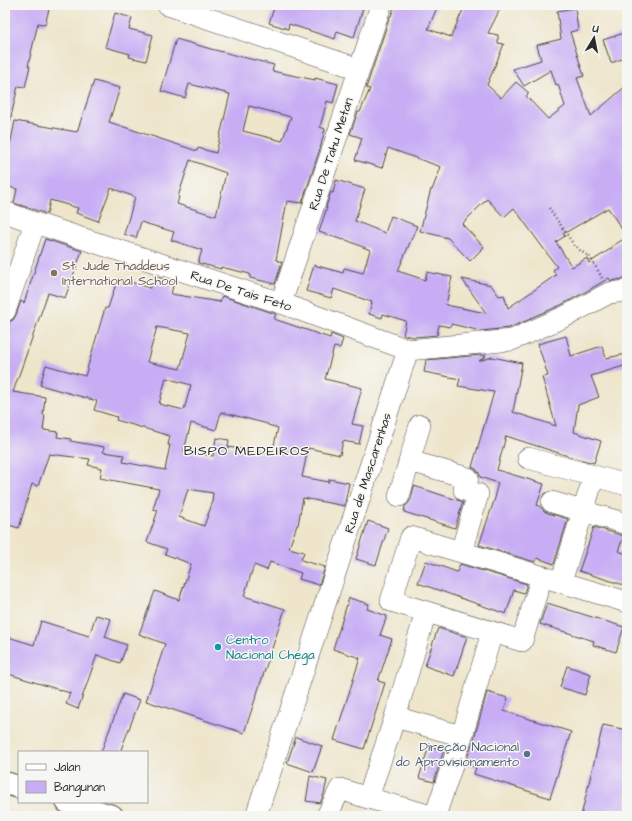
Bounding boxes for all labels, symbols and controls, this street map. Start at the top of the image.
north arrow [574,18,614,58]
text: U [590,21,600,37]
street label: Rua De Tahu Metan [304,95,358,213]
place label: St. Jude Thaddeus International School [62,257,178,290]
street label: Rua De Tais Feto [188,266,295,316]
marker: St. Jude Thaddeus International School [49,268,59,278]
street label: Rua de Mascarenhas [340,410,396,536]
district label: BISPO MEDEIROS [184,441,310,461]
place label: Centro Nacional Chega [226,631,315,665]
marker: Centro Nacional Chega [213,642,223,652]
place label: Direção Nacional do Aprovisionamento [396,738,520,771]
marker: Direção Nacional do Aprovisionamento [522,749,532,759]
legend [18,751,148,803]
text: Jalan [54,759,80,776]
text: Bangunan [54,779,105,797]

